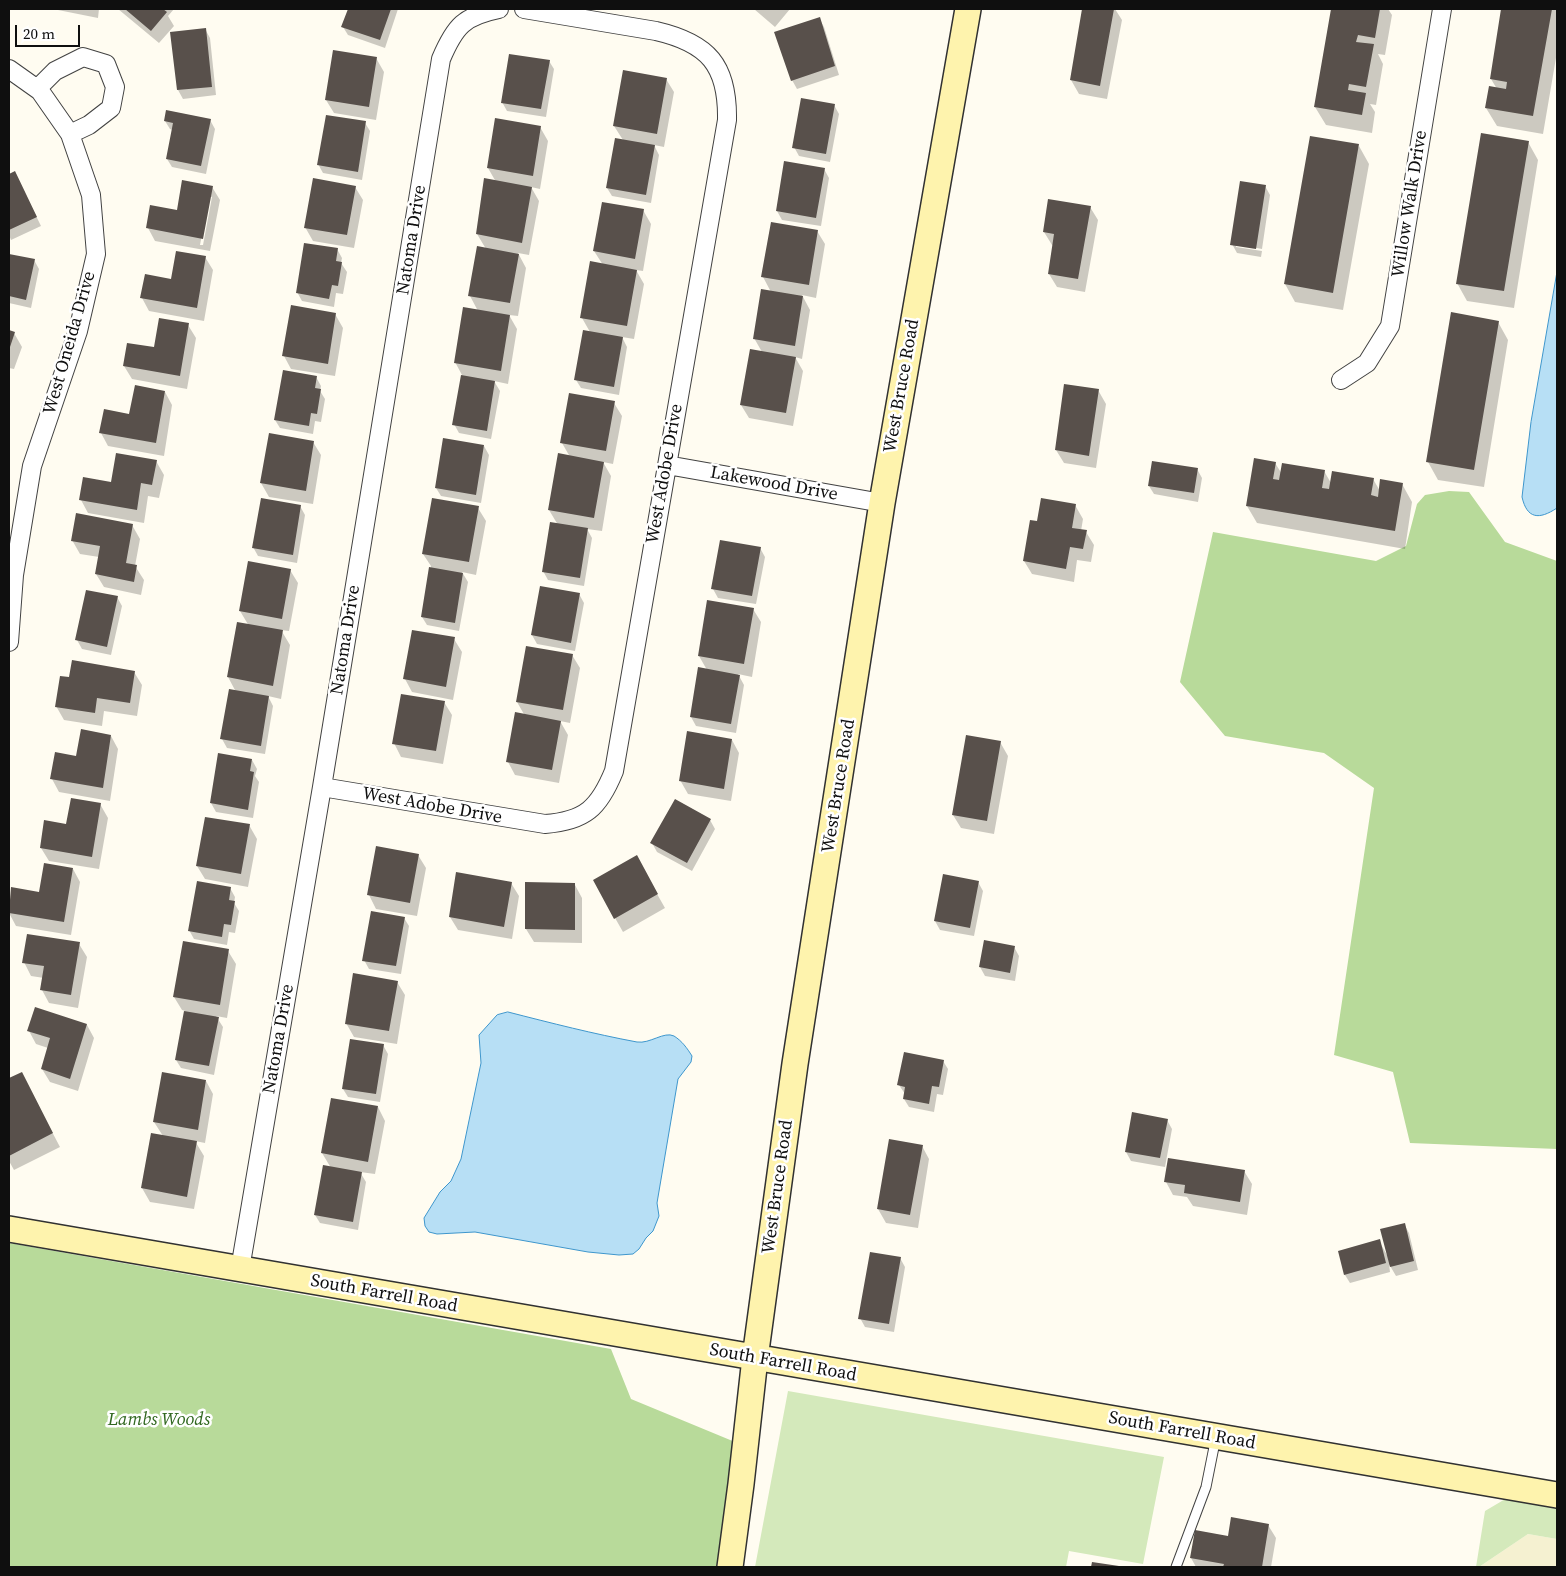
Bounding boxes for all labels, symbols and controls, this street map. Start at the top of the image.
scale bar [18,15,82,47]
text: 20 m [23,23,55,44]
street label: Willow Walk Drive [1388,129,1432,279]
street label: Natoma Drive [393,184,431,296]
street label: West Oneida Drive [39,269,101,417]
street label: West Bruce Road [880,318,924,454]
street label: West Adobe Drive [642,402,688,546]
street label: Lakewood Drive [708,462,840,506]
street label: Natoma Drive [327,584,365,696]
street label: West Bruce Road [818,718,860,854]
street label: West Adobe Drive [360,783,504,829]
street label: Natoma Drive [259,983,299,1095]
street label: West Bruce Road [758,1119,798,1255]
street label: South Farrell Road [309,1270,459,1318]
street label: South Farrell Road [708,1339,858,1387]
street label: South Farrell Road [1107,1407,1257,1455]
park label: Lambs Woods [108,1409,210,1431]

